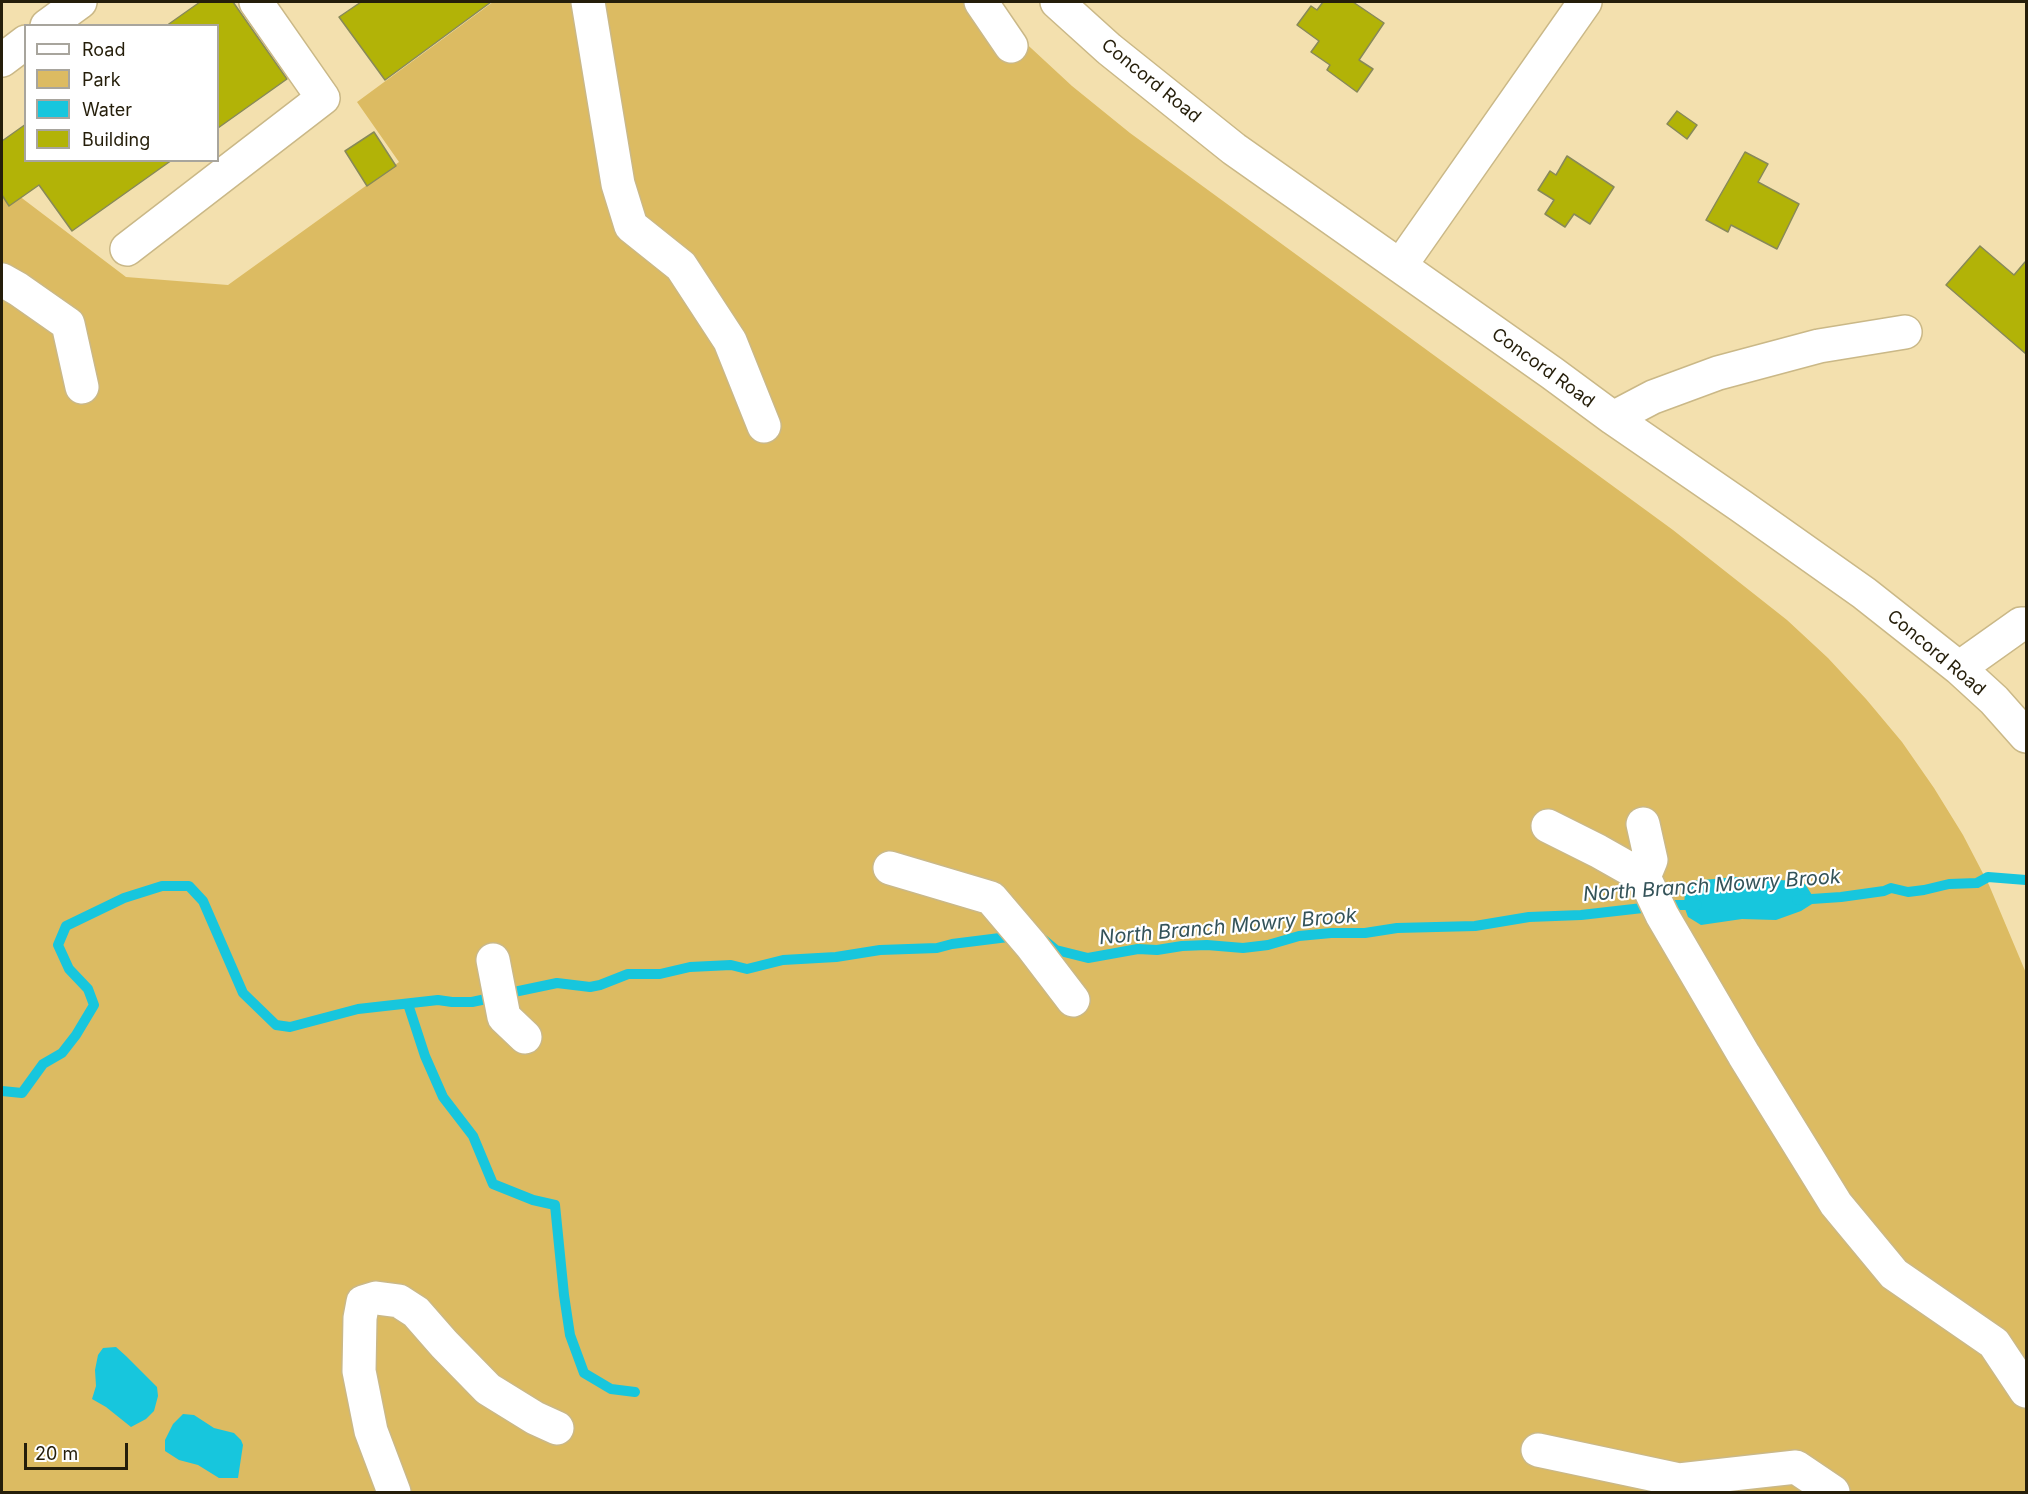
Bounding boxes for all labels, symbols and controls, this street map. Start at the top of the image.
legend [24,24,219,162]
street label: Concord Road [1097,34,1205,128]
text: Road [82,39,125,60]
text: Park [82,69,121,90]
text: Water [82,99,132,120]
text: Building [82,129,150,150]
street label: Concord Road [1487,324,1599,412]
street label: Concord Road [1882,606,1990,700]
water label: North Branch Mowry Brook [1582,865,1842,907]
water label: North Branch Mowry Brook [1098,904,1358,950]
scale bar [27,1431,130,1469]
text: 20 m [35,1443,78,1464]

